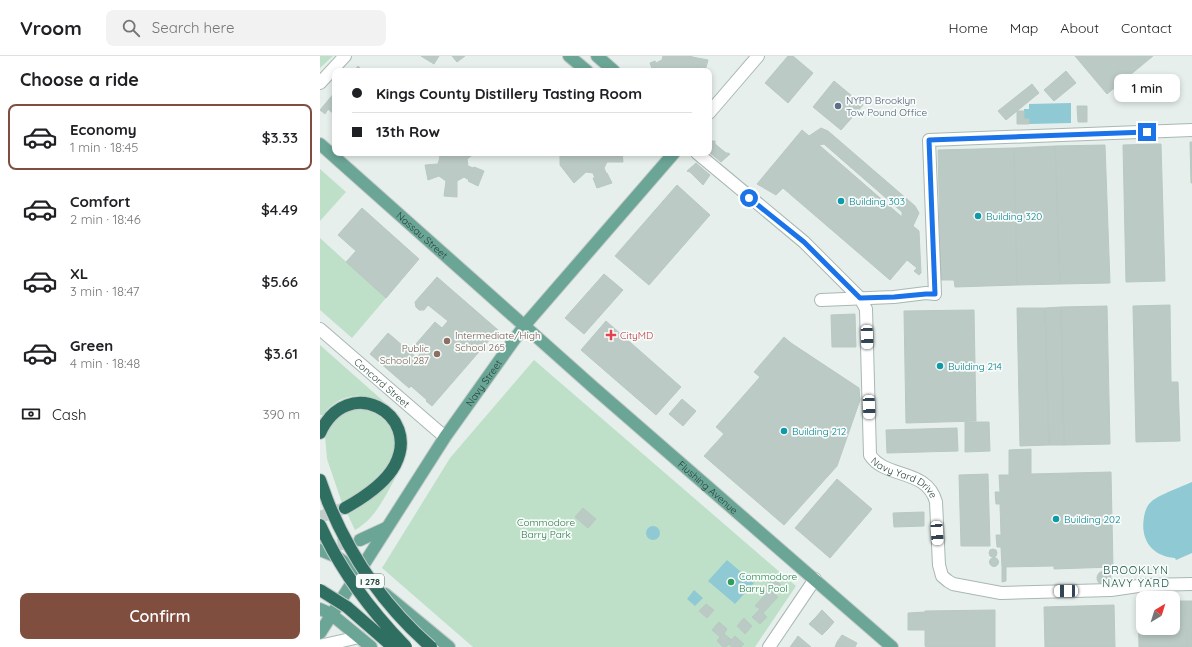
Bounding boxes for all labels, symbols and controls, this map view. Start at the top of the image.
search box [106,10,386,46]
text: Vroom [20,16,82,40]
icon: search [120,17,142,39]
text: Search here [152,18,235,37]
text: Home [949,19,988,37]
text: Map [1010,19,1038,37]
text: About [1060,19,1099,37]
text: Contact [1121,19,1172,37]
text: Choose a ride [20,68,139,91]
callout: 1 min [1114,74,1180,102]
text: 1 min [1131,80,1163,96]
text: Kings County Distillery Tasting Room [376,84,642,103]
place label: NYPD Brooklyn Tow Pound Office [846,94,927,119]
marker: NYPD Brooklyn Tow Pound Office [833,101,843,111]
icon: car [22,119,58,155]
text: Economy [70,120,137,139]
text: 13th Row [376,122,440,141]
route end [1138,123,1156,141]
text: $3.33 [262,128,298,147]
text: 1 min · 18:45 [70,139,138,155]
route start [740,189,758,207]
icon: car [22,191,58,227]
text: Comfort [70,192,131,211]
place label: Building 303 [849,195,905,208]
marker: Building 303 [836,196,846,206]
text: $4.49 [261,200,298,219]
street label: Nassau Street [394,209,451,262]
place label: Building 320 [986,210,1042,223]
text: 2 min · 18:46 [70,211,141,227]
marker: Building 320 [973,211,983,221]
icon: car [22,263,58,299]
text: XL [70,264,88,283]
text: $5.66 [261,272,298,291]
text: 3 min · 18:47 [70,283,140,299]
car [861,325,873,349]
place label: Intermediate/High School 265 [455,329,541,354]
marker: CityMD [605,329,617,341]
place label: CityMD [620,329,653,342]
icon: car [22,335,58,371]
text: Green [70,336,113,355]
marker: Intermediate/High School 265 [442,336,452,346]
place label: Public School 287 [380,342,429,367]
text: $3.61 [264,344,298,363]
marker: Public School 287 [432,349,442,359]
text: 4 min · 18:48 [70,355,140,371]
street label: Concord Street [352,355,413,411]
street label: Navy Street [463,356,505,409]
place label: Building 214 [948,360,1002,373]
marker: Building 214 [935,361,945,371]
car [863,395,875,419]
icon: cash [20,403,42,425]
text: Cash [52,405,86,424]
text: 390 m [263,406,300,422]
place label: Building 212 [792,425,847,438]
marker: Building 212 [779,426,789,436]
street label: Navy Yard Drive [868,454,941,500]
street label: Flushing Avenue [675,458,741,517]
place label: Building 202 [1064,513,1121,526]
marker: Building 202 [1051,514,1061,524]
park label: Commodore Barry Park [517,516,575,541]
car [930,521,944,545]
district label: BROOKLYN NAVY YARD [1102,563,1170,590]
place label: Commodore Barry Pool [739,570,798,595]
road number: I 278 [356,574,384,588]
marker: Commodore Barry Pool [726,577,736,587]
car [1054,585,1078,597]
north arrow [1136,591,1180,635]
map controls [1136,591,1180,635]
button: Confirm [20,593,300,639]

